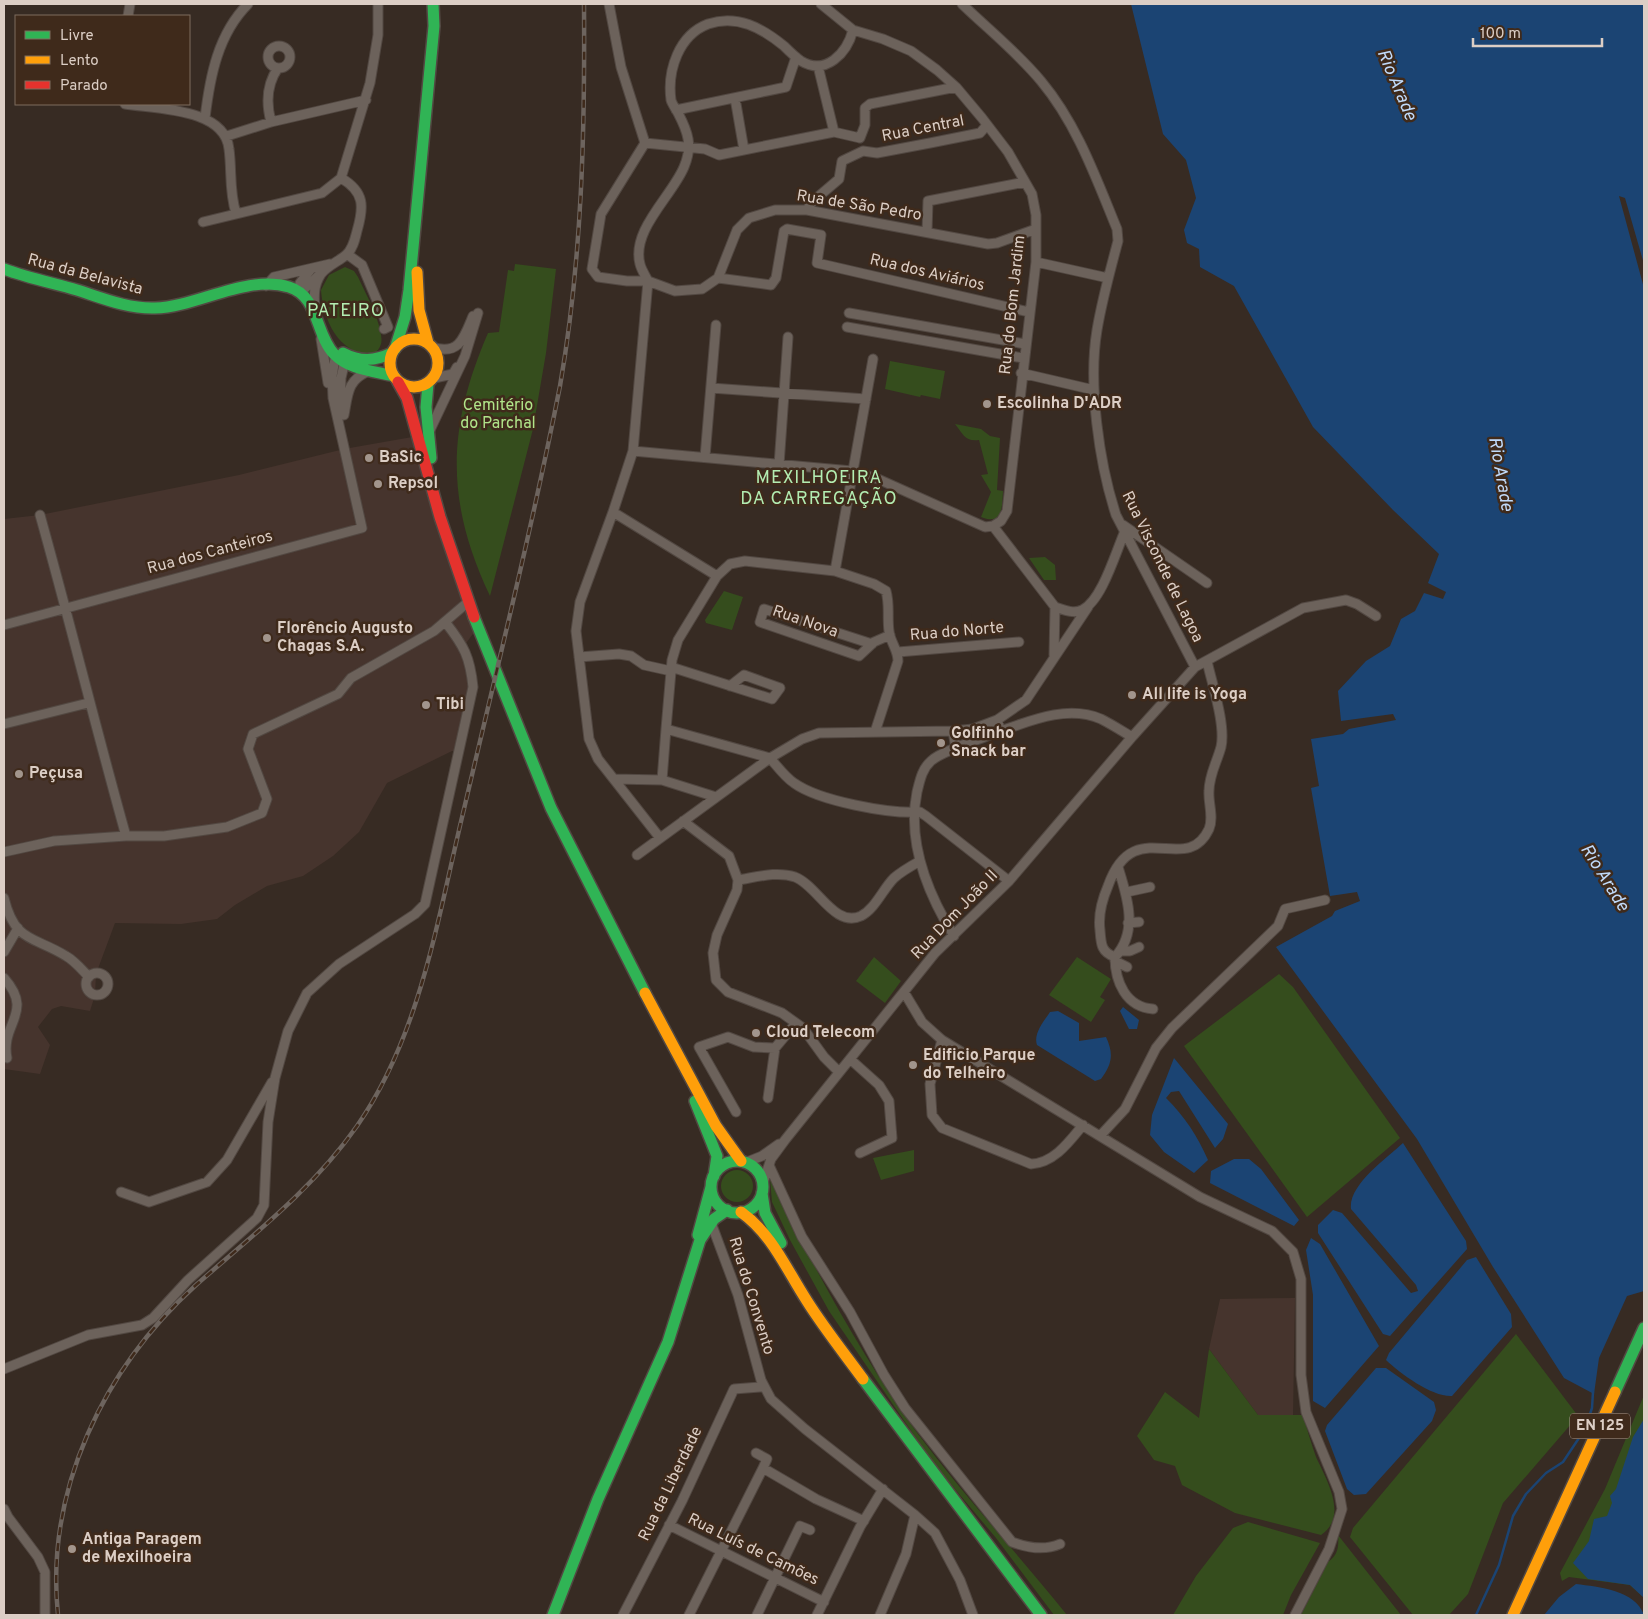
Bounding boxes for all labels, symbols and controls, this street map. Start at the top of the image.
legend [15,15,190,105]
scale bar [1473,15,1602,47]
text: 100 m [1480,25,1521,44]
text: Livre [60,27,94,46]
water label: Rio Arade [1371,46,1422,125]
text: Lento [60,52,99,71]
text: Parado [60,77,108,96]
street label: Rua Central [880,111,966,147]
street label: Rua de São Pedro [795,186,923,226]
street label: Rua do Bom Jardim [996,234,1030,376]
street label: Rua da Belavista [25,250,145,300]
street label: Rua dos Aviários [868,250,986,296]
district label: PATEIRO [307,300,385,323]
place label: Escolinha D'ADR [997,394,1122,414]
park label: Cemitério do Parchal [460,396,536,434]
marker: Escolinha D'ADR [981,398,993,410]
water label: Rio Arade [1482,435,1518,514]
place label: BaSic [379,448,422,468]
marker: BaSic [363,452,375,464]
district label: MEXILHOEIRA DA CARREGAÇÃO [740,467,898,511]
place label: Repsol [388,474,438,494]
marker: Repsol [372,478,384,490]
street label: Rua Visconde de Lagoa [1117,488,1207,646]
street label: Rua dos Canteiros [145,527,275,579]
street label: Rua Nova [770,601,840,643]
street label: Rua do Norte [909,618,1005,646]
place label: Florêncio Augusto Chagas S.A. [277,619,413,657]
marker: Florêncio Augusto Chagas S.A. [261,632,273,644]
place label: All life is Yoga [1142,685,1247,705]
marker: All life is Yoga [1126,689,1138,701]
place label: Tibi [436,695,464,715]
marker: Tibi [420,699,432,711]
place label: Golfinho Snack bar [951,724,1026,762]
marker: Golfinho Snack bar [935,737,947,749]
place label: Peçusa [29,764,83,784]
marker: Peçusa [13,768,25,780]
water label: Rio Arade [1574,840,1634,917]
street label: Rua Dom João II [907,866,1003,964]
place label: Cloud Telecom [766,1023,875,1043]
marker: Cloud Telecom [750,1027,762,1039]
place label: Edificio Parque do Telheiro [923,1046,1035,1084]
marker: Edificio Parque do Telheiro [907,1059,919,1071]
street label: Rua do Convento [724,1235,778,1357]
road number: EN 125 [1570,1414,1630,1438]
street label: Rua da Liberdade [635,1423,707,1545]
street label: Rua Luís de Camões [684,1510,822,1590]
place label: Antiga Paragem de Mexilhoeira [82,1530,202,1568]
marker: Antiga Paragem de Mexilhoeira [66,1543,78,1555]

